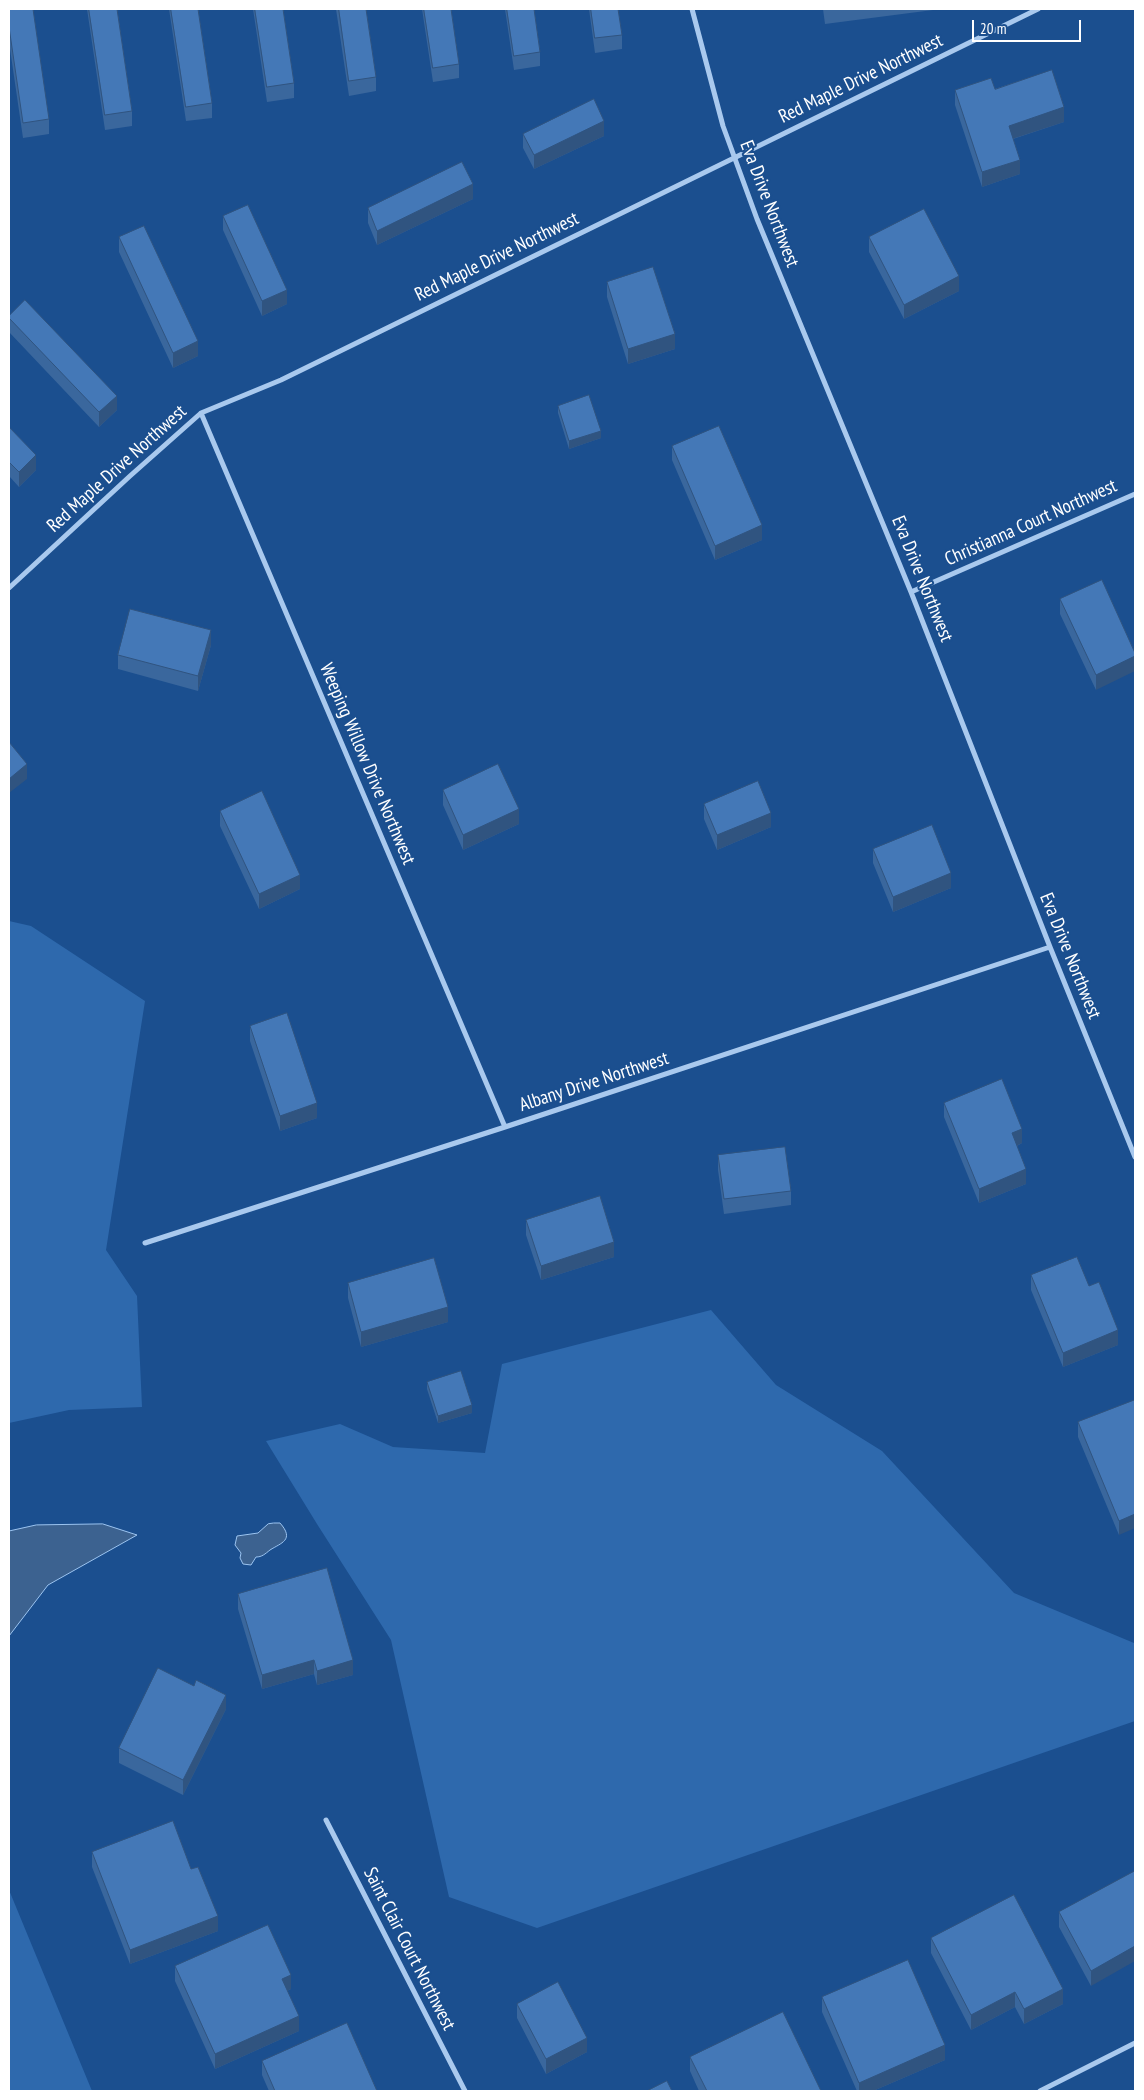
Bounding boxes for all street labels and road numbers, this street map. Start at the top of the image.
street label: Red Maple Drive Northwest [775,29,947,129]
street label: Eva Drive Northwest [734,137,804,271]
street label: Red Maple Drive Northwest [411,207,583,307]
street label: Red Maple Drive Northwest [43,400,191,538]
street label: Christianna Court Northwest [941,475,1121,571]
street label: Eva Drive Northwest [886,513,958,645]
street label: Weeping Willow Drive Northwest [314,660,420,868]
street label: Eva Drive Northwest [1034,890,1106,1022]
street label: Albany Drive Northwest [517,1047,671,1117]
street label: Saint Clair Court Northwest [358,1864,460,2034]

